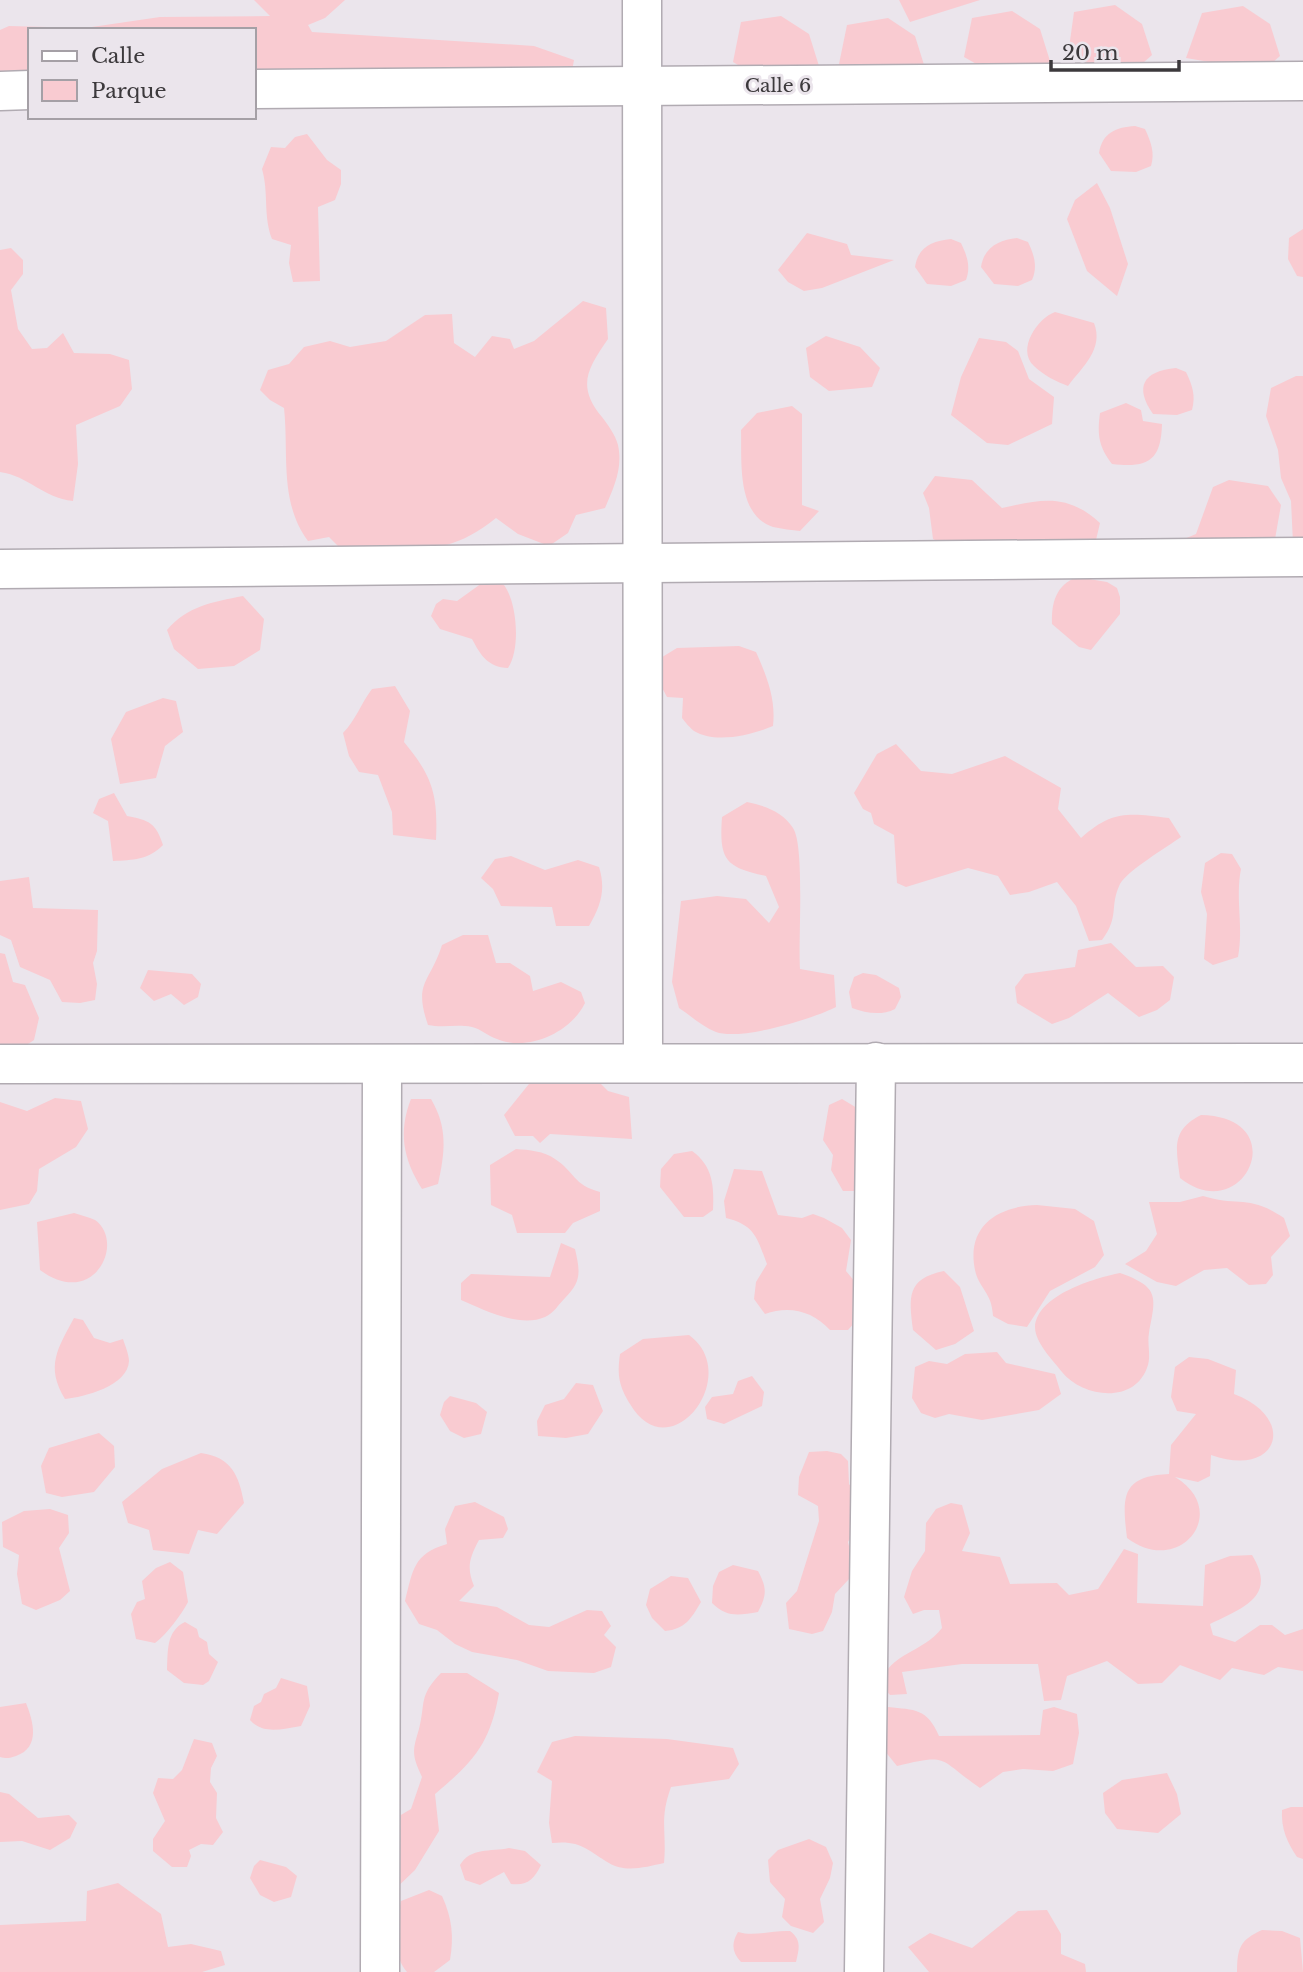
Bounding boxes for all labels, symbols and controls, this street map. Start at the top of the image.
legend [28,28,256,119]
scale bar [1051,28,1179,72]
text: 20 m [1062,40,1119,66]
text: Calle [91,43,145,69]
street label: Calle 6 [745,74,811,97]
text: Parque [91,78,166,104]

